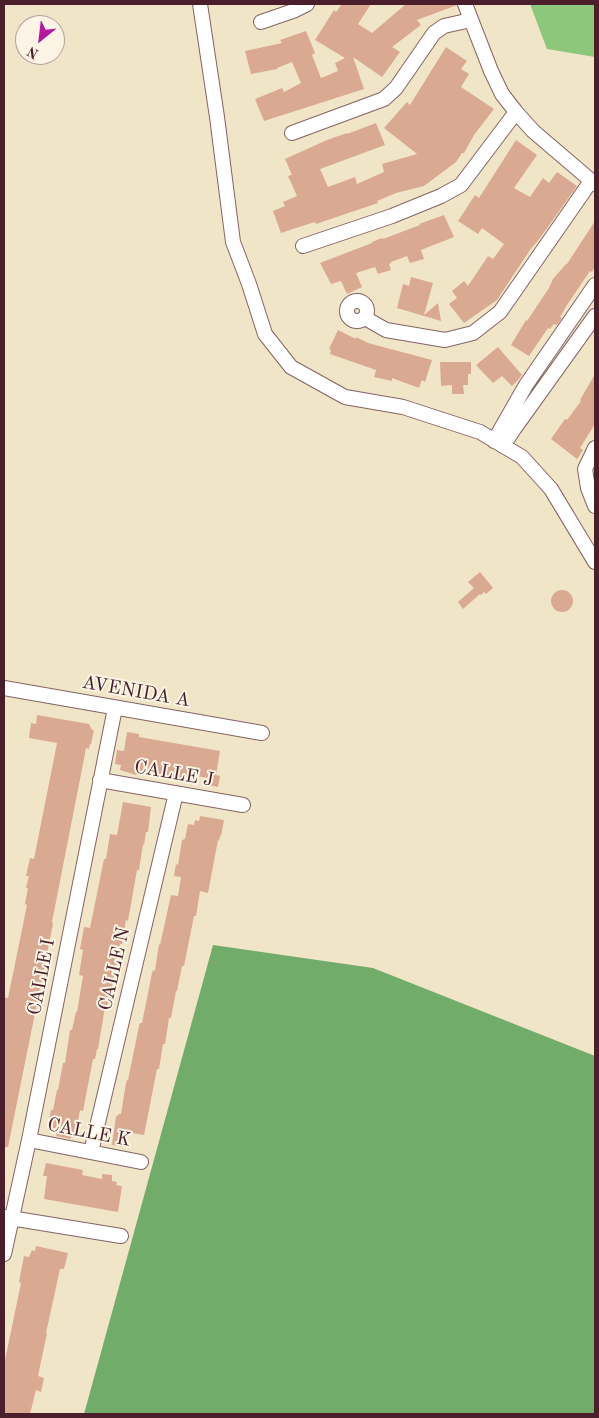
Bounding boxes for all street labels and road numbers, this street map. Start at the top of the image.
street label: AVENIDA A [80,671,192,713]
street label: CALLE J [132,756,216,792]
street label: CALLE N [94,925,136,1013]
street label: CALLE I [23,937,61,1017]
street label: CALLE K [45,1114,133,1152]

